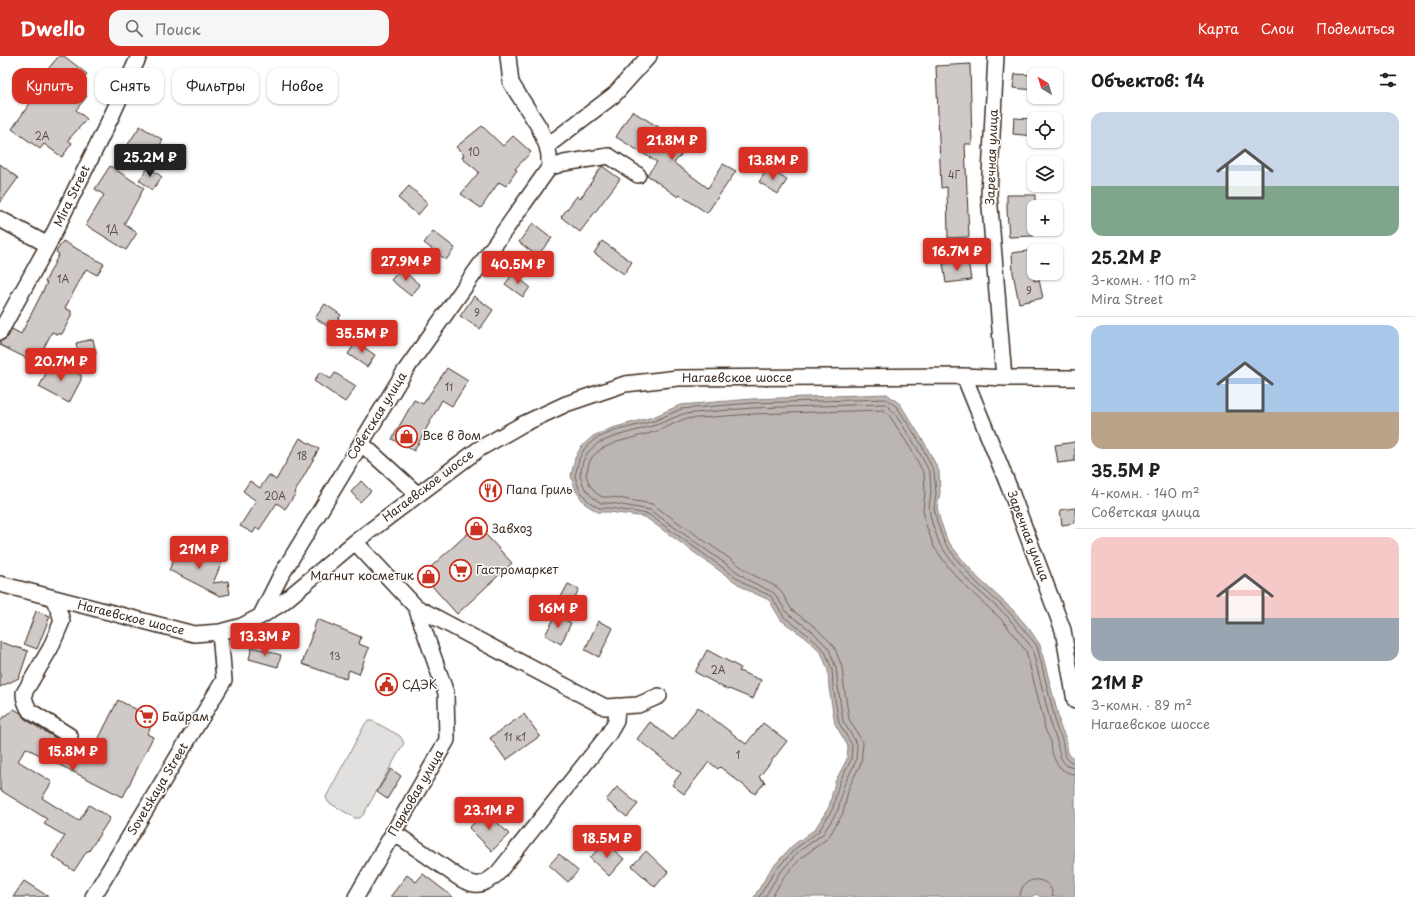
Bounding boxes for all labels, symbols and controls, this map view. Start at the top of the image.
search box [109,10,389,46]
text: Dwello [20,14,85,42]
icon: search [123,17,145,39]
text: Поиск [155,17,201,40]
text: Карта [1198,18,1239,39]
text: Слои [1261,18,1294,39]
text: Поделиться [1316,18,1395,39]
text: Объектов: 14 [1091,67,1205,93]
chip: Купить [12,68,87,104]
chip: Снять [95,68,164,104]
chip: Фильтры [172,68,259,104]
chip: Новое [267,68,338,104]
north arrow [1027,68,1063,104]
map controls [1027,68,1063,280]
icon: filters [1377,69,1399,91]
street label: Заречная улица [980,108,1002,205]
button: locate [1027,112,1063,148]
pin: 21.8M ₽ [635,127,709,161]
house number: 2А [35,128,50,143]
text: 21.8M ₽ [646,130,698,149]
icon: home [1209,138,1281,210]
pin: 25.2M ₽ [113,144,187,178]
house number: 10 [468,144,480,159]
text: 25.2M ₽ [123,147,177,166]
pin: 13.8M ₽ [736,147,810,181]
text: 13.8M ₽ [748,150,798,169]
button: layers [1027,156,1063,192]
street label: Mira Street [48,162,94,229]
house number: 4Г [948,167,961,182]
button: + [1027,200,1063,236]
house number: 1Д [106,221,118,236]
pin: 16.7M ₽ [920,238,994,272]
text: 16.7M ₽ [932,241,982,260]
button: − [1027,244,1063,280]
text: 25.2M ₽ [1091,244,1161,270]
pin: 27.9M ₽ [369,248,443,282]
text: 27.9M ₽ [380,251,432,270]
pin: 40.5M ₽ [481,251,555,285]
text: 40.5M ₽ [491,254,545,273]
text: 3-комн. · 110 m² [1091,270,1197,289]
house number: 1А [57,271,69,286]
house number: 9 [1026,283,1032,298]
text: Mira Street [1091,289,1163,308]
house number: 9 [474,305,480,320]
pin: 35.5M ₽ [325,320,399,354]
text: 35.5M ₽ [336,323,388,342]
pin: 20.7M ₽ [24,348,98,382]
text: 20.7M ₽ [34,351,88,370]
icon: home [1209,351,1281,423]
street label: Советская улица [342,368,411,463]
street label: Нагаевское шоссе [682,368,792,386]
house number: 11 [445,379,453,394]
shop icon: Все в дом [394,423,420,449]
place label: Все в дом [422,426,481,444]
street label: Нагаевское шоссе [378,445,477,525]
house number: 18 [297,448,307,463]
text: 35.5M ₽ [1091,457,1160,483]
restaurant icon: Папа Гриль [478,477,504,503]
place label: Папа Гриль [506,480,572,498]
text: 4-комн. · 140 m² [1091,483,1200,502]
house number: 20А [264,488,286,503]
street label: Заречная улица [1003,488,1055,584]
text: Советская улица [1091,502,1200,521]
shop icon: Завхоз [464,516,490,542]
place label: Завхоз [492,519,532,537]
pin: 21M ₽ [171,536,227,570]
text: 21M ₽ [179,539,219,558]
supermarket icon: Гастромаркет [448,557,474,583]
place label: Гастромаркет [476,560,559,578]
shop icon: Магнит косметик [416,563,442,589]
icon: home [1209,563,1281,635]
place label: Магнит косметик [310,566,415,584]
street label: Нагаевское шоссе [76,595,187,639]
pin: 16M ₽ [530,595,586,629]
text: 16M ₽ [538,598,578,617]
pin: 13.3M ₽ [228,623,302,657]
text: 13.3M ₽ [239,626,291,645]
house number: 13 [329,648,341,663]
house number: 2А [711,662,726,677]
text: 21M ₽ [1091,669,1143,695]
public building icon: СДЭК [373,672,399,698]
place label: СДЭК [402,675,437,693]
text: 3-комн. · 89 m² [1091,695,1192,714]
supermarket icon: Байрам [133,704,159,730]
place label: Байрам [162,707,209,725]
text: Нагаевское шоссе [1091,714,1210,733]
house number: 11 к1 [504,729,526,744]
pin: 15.8M ₽ [36,738,110,772]
street label: Sovetskaya Street [122,739,192,838]
text: 15.8M ₽ [48,741,98,760]
street label: Парковая улица [383,745,448,839]
house number: 1 [736,747,740,762]
pin: 23.1M ₽ [452,797,526,831]
text: 23.1M ₽ [463,800,515,819]
pin: 18.5M ₽ [570,825,644,859]
text: 18.5M ₽ [582,828,632,847]

